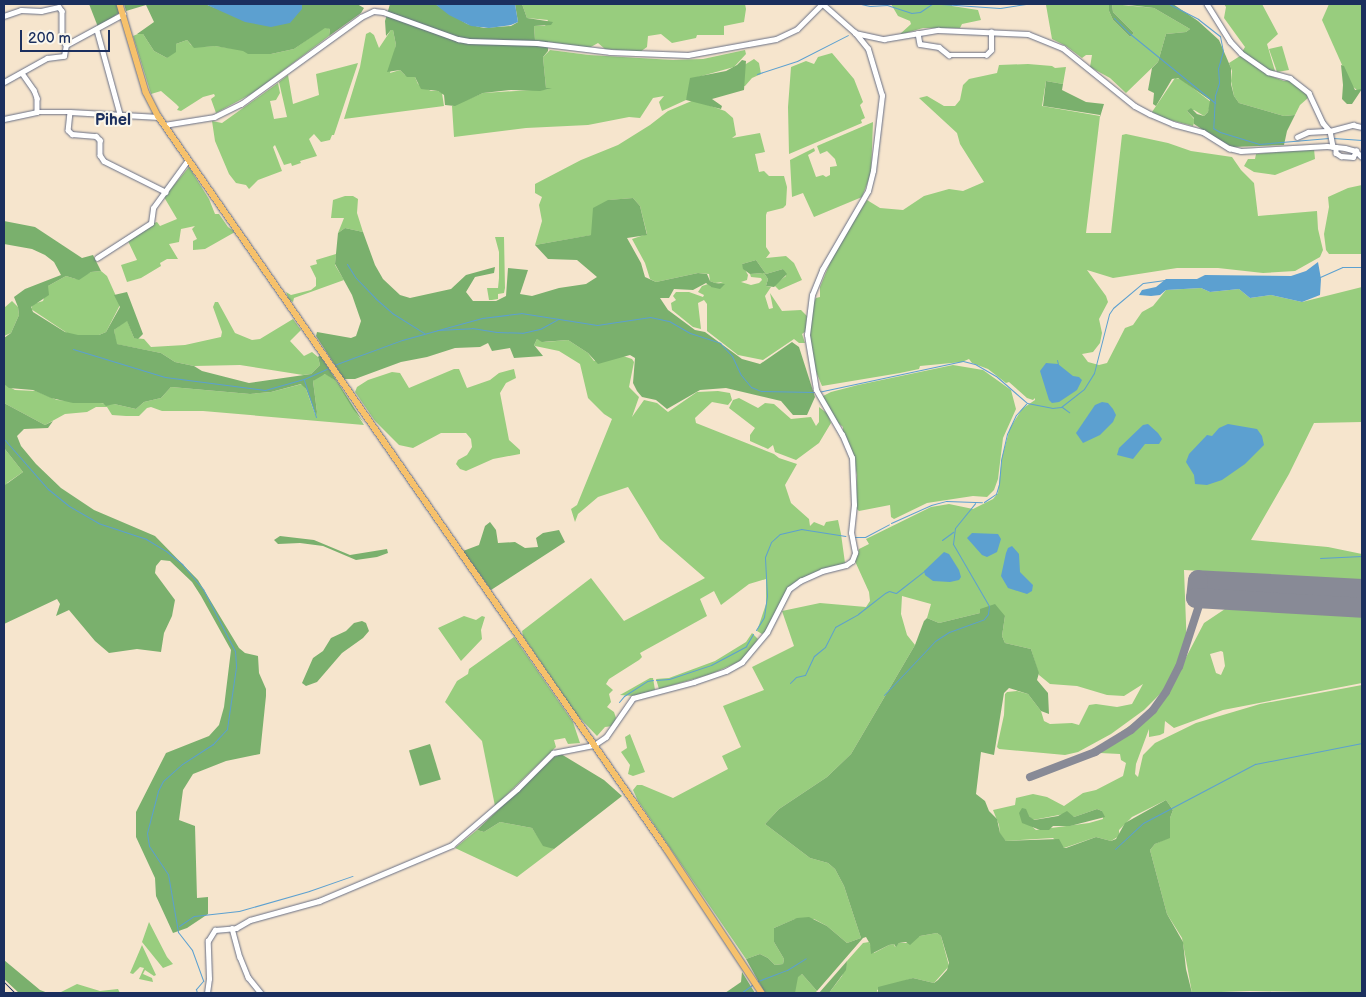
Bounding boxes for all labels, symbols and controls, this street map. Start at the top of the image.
scale bar [22,20,112,52]
text: 200 m [28,29,71,48]
district label: Pihel [95,111,131,131]

